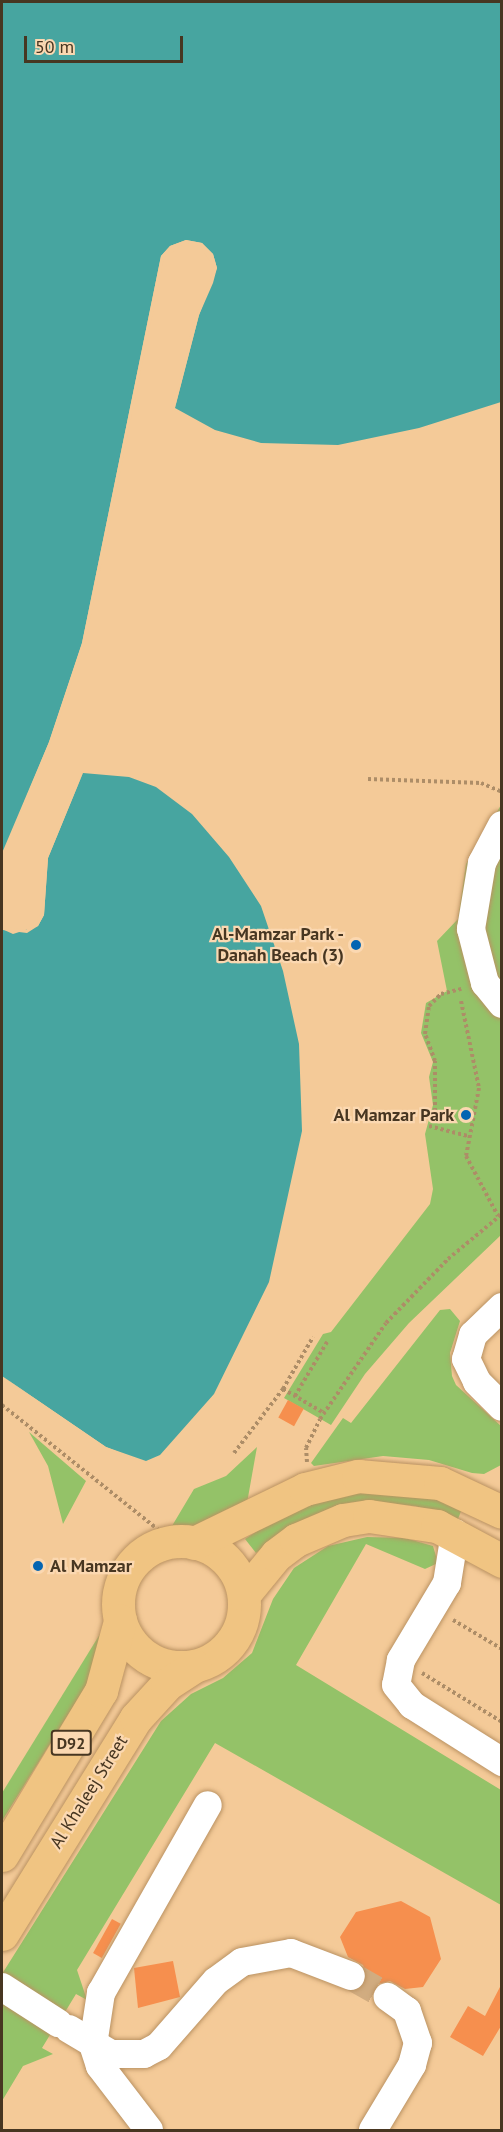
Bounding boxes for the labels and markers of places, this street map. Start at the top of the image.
place label: Al-Mamzar Park - Danah Beach (3) [211,924,344,966]
marker: Al-Mamzar Park - Danah Beach (3) [349,938,363,952]
place label: Al Mamzar Park [334,1104,454,1126]
marker: Al Mamzar Park [459,1108,473,1122]
place label: Al Mamzar [50,1555,132,1577]
marker: Al Mamzar [31,1559,45,1573]

